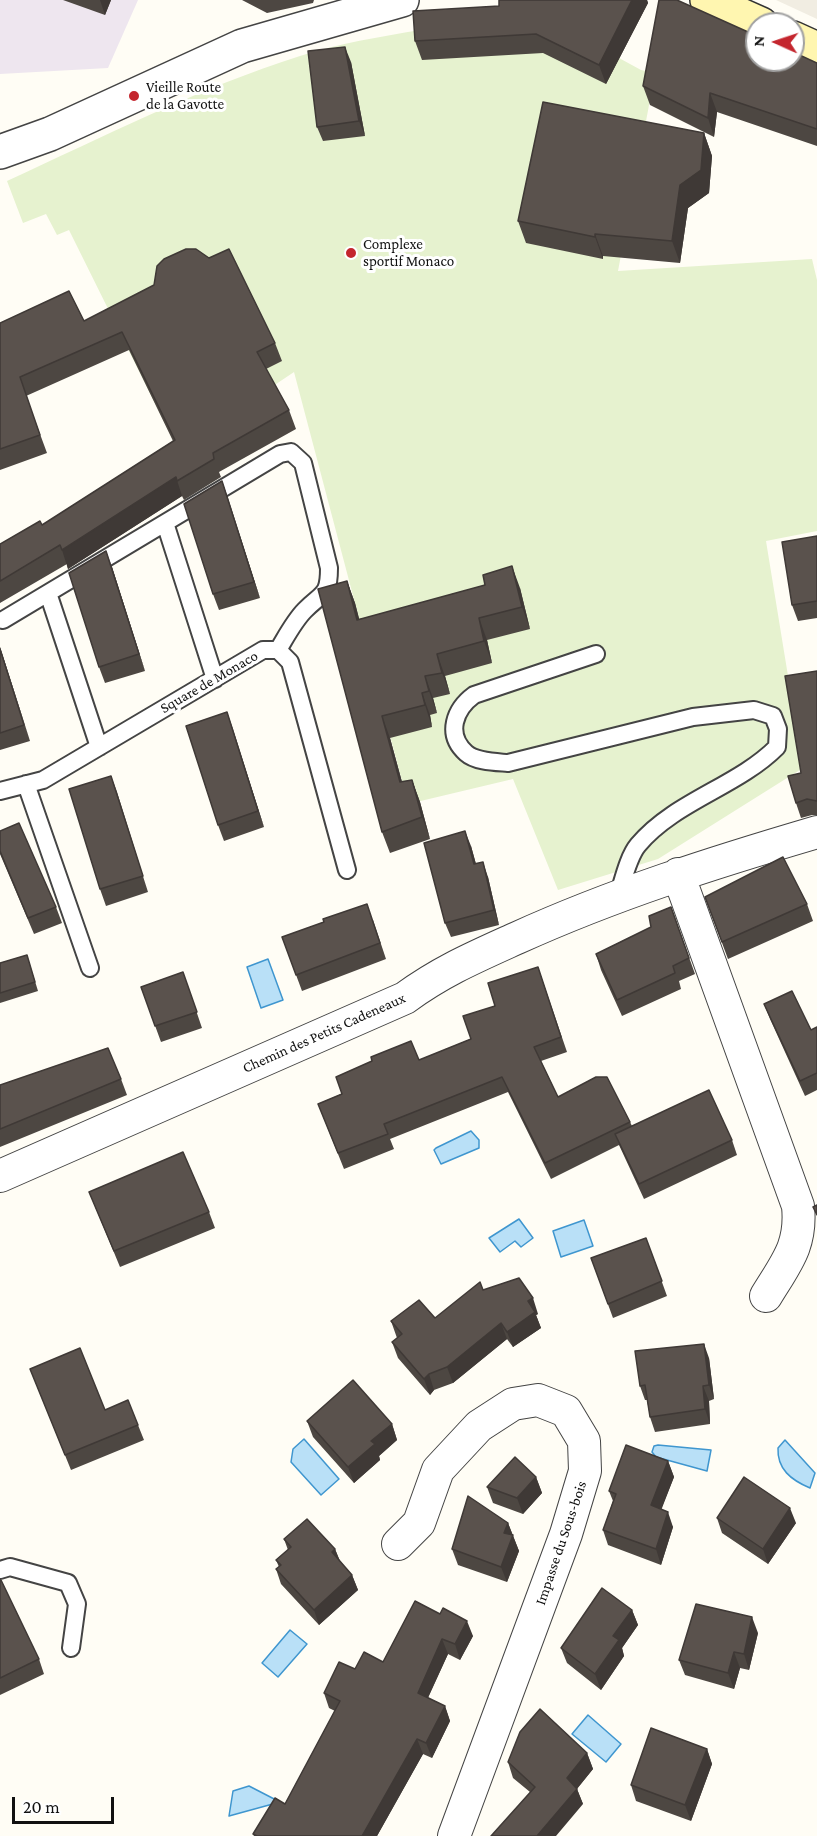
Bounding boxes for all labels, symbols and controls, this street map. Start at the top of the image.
north arrow [745,12,805,72]
text: N [750,35,767,47]
place label: Vieille Route de la Gavotte [146,78,224,113]
marker: Vieille Route de la Gavotte [127,89,141,103]
place label: Complexe sportif Monaco [363,235,454,270]
marker: Complexe sportif Monaco [344,246,358,260]
street label: Square de Monaco [157,647,261,717]
street label: Chemin des Petits Cadeneaux [240,989,408,1077]
street label: Impasse du Sous-bois [531,1479,591,1607]
scale bar [15,1785,117,1823]
text: 20 m [23,1797,60,1817]

